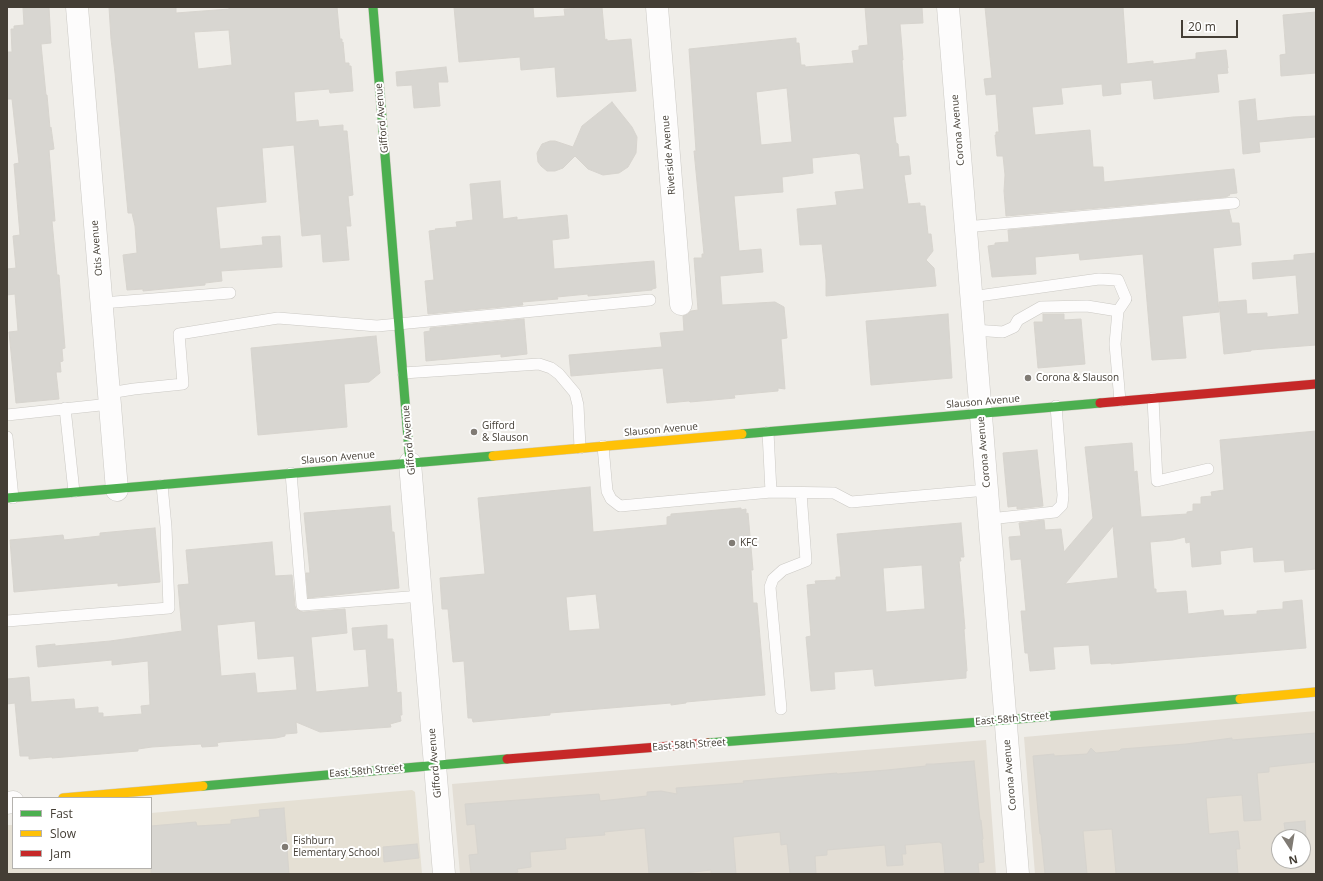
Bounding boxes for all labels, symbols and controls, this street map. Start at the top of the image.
scale bar [1183,12,1240,38]
text: 20 m [1188,18,1216,35]
street label: Gifford Avenue [373,83,391,153]
street label: Corona Avenue [949,94,967,166]
street label: Riverside Avenue [660,115,678,195]
street label: Otis Avenue [89,220,105,276]
place label: Corona & Slauson [1036,372,1119,384]
marker: Corona & Slauson [1023,373,1033,383]
street label: Slauson Avenue [946,393,1020,411]
street label: Gifford Avenue [400,405,418,475]
street label: Corona Avenue [975,416,993,488]
place label: Gifford & Slauson [482,420,528,444]
street label: Slauson Avenue [624,421,698,439]
marker: Gifford & Slauson [469,427,479,437]
street label: Slauson Avenue [301,449,375,467]
place label: KFC [740,537,758,549]
marker: KFC [727,538,737,548]
street label: East 58th Street [975,710,1049,728]
street label: Gifford Avenue [426,728,444,798]
street label: East 58th Street [652,736,726,754]
street label: Corona Avenue [1001,739,1019,811]
street label: East 58th Street [329,762,403,780]
legend [12,797,152,869]
text: Fast [50,805,73,822]
text: Slow [50,825,76,842]
north arrow [1271,829,1311,869]
place label: Fishburn Elementary School [293,835,379,858]
marker: Fishburn Elementary School [280,842,290,852]
text: Jam [50,845,71,862]
text: N [1287,852,1299,869]

